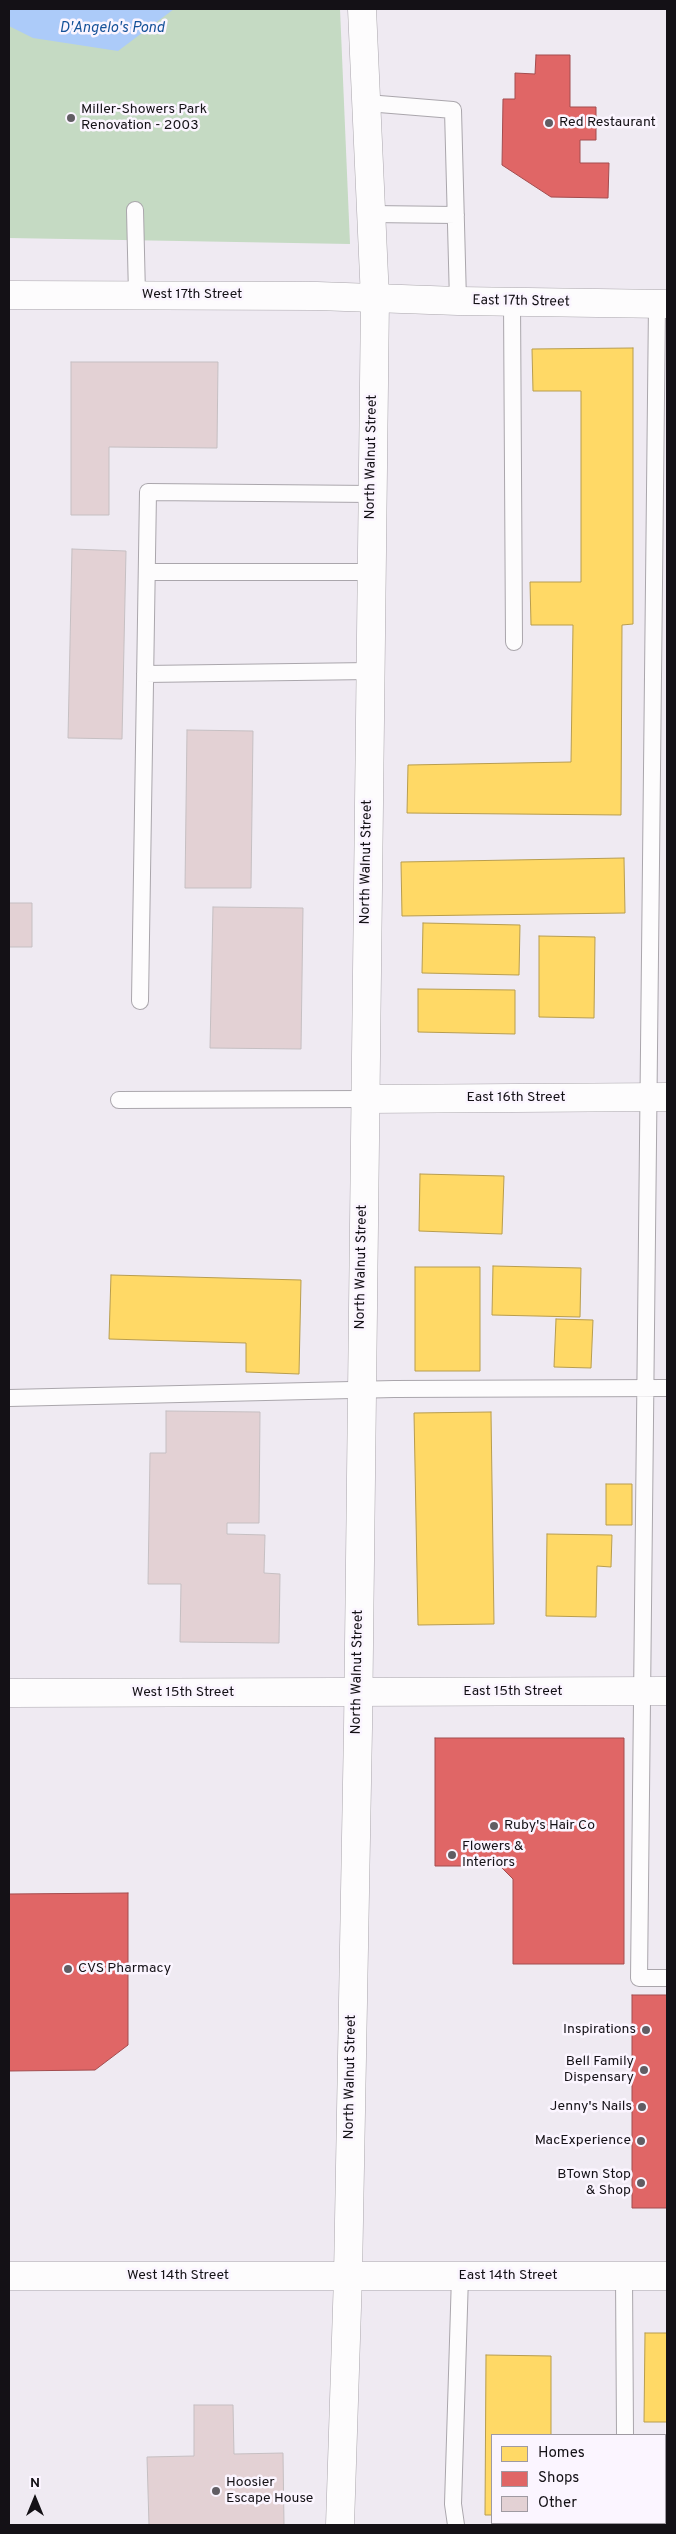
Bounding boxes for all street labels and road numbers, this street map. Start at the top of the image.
street label: West 17th Street [142,287,242,303]
street label: East 17th Street [472,293,570,311]
street label: North Walnut Street [363,394,381,520]
street label: North Walnut Street [358,799,376,925]
street label: East 16th Street [467,1090,565,1106]
street label: North Walnut Street [353,1204,371,1330]
street label: North Walnut Street [349,1609,367,1735]
street label: East 15th Street [463,1684,563,1700]
street label: West 15th Street [132,1685,234,1701]
street label: North Walnut Street [342,2014,360,2140]
street label: West 14th Street [127,2268,229,2284]
street label: East 14th Street [458,2268,558,2284]

